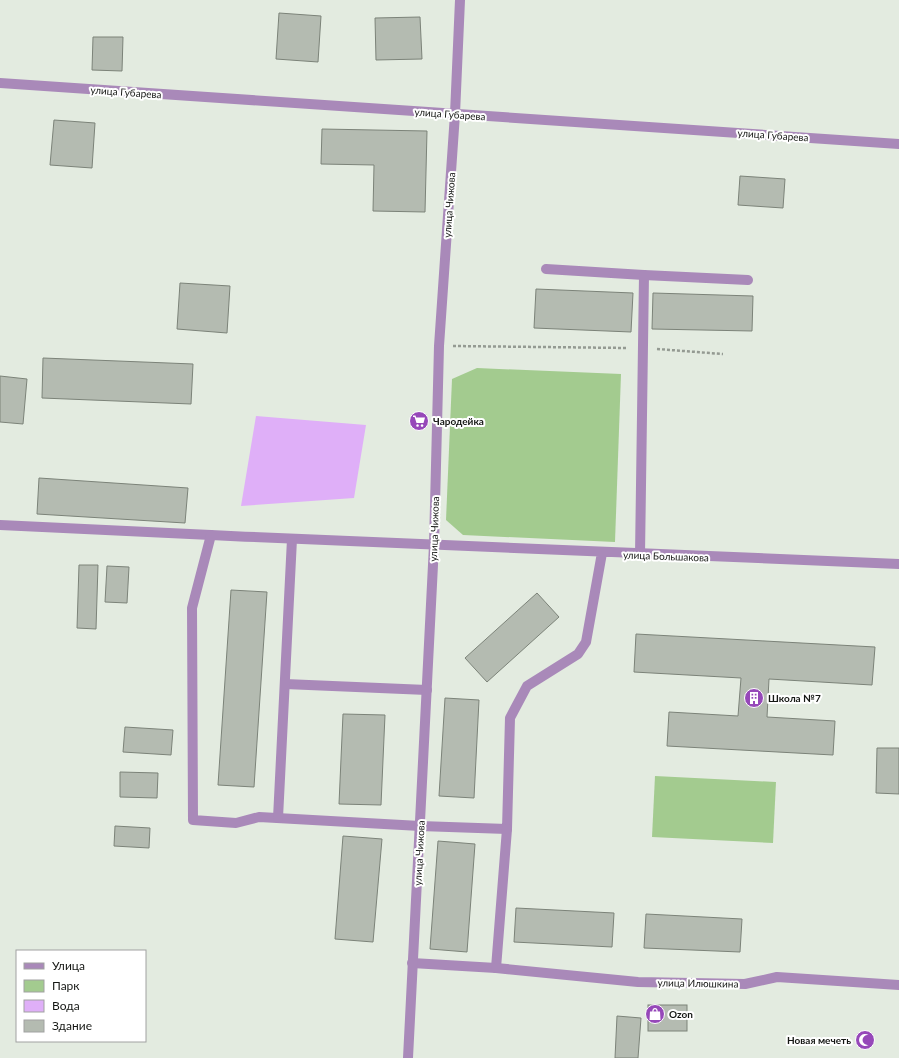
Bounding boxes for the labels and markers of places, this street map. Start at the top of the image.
supermarket icon: Чародейка [408,410,430,432]
place label: Чародейка [433,415,484,427]
building icon: Школа №7 [743,687,765,709]
place label: Школа №7 [768,692,821,704]
shop icon: Ozon [644,1003,666,1025]
place label: Ozon [669,1008,693,1020]
mosque icon: Новая мечеть [854,1029,876,1051]
place label: Новая мечеть [787,1034,851,1046]

